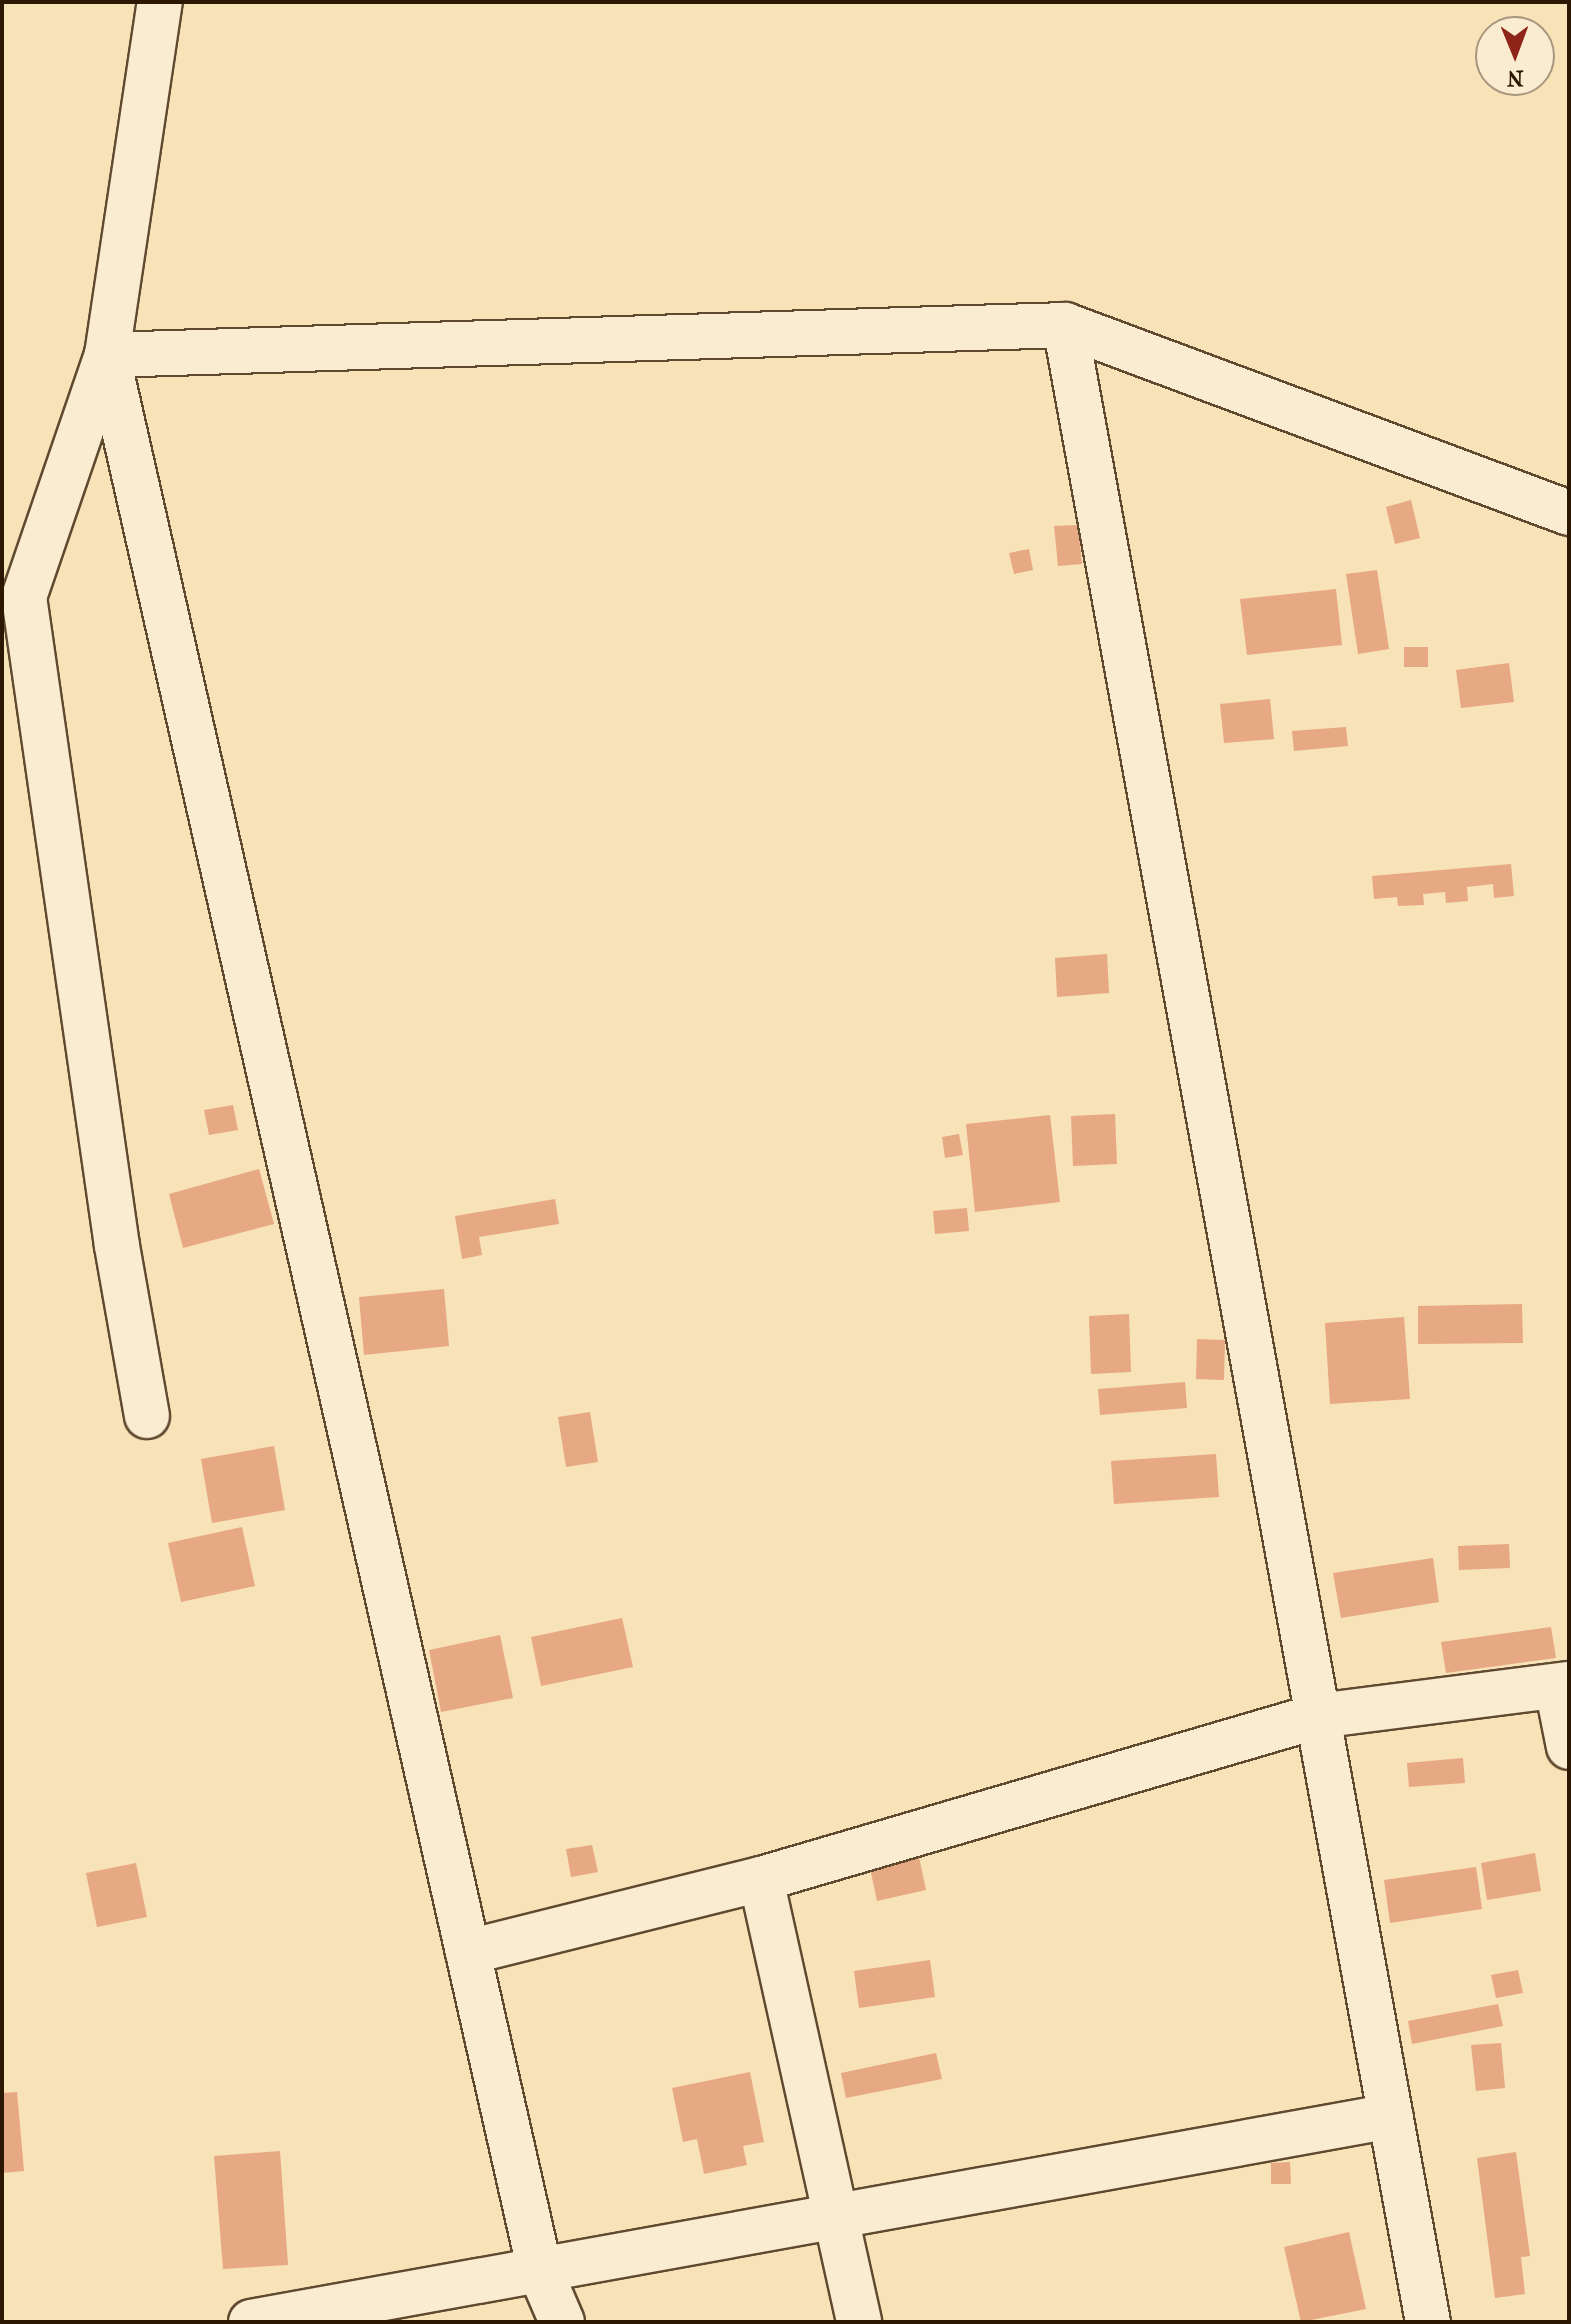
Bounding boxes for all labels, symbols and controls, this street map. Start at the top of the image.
north arrow [1475,16,1555,96]
text: N [1507,65,1524,91]

